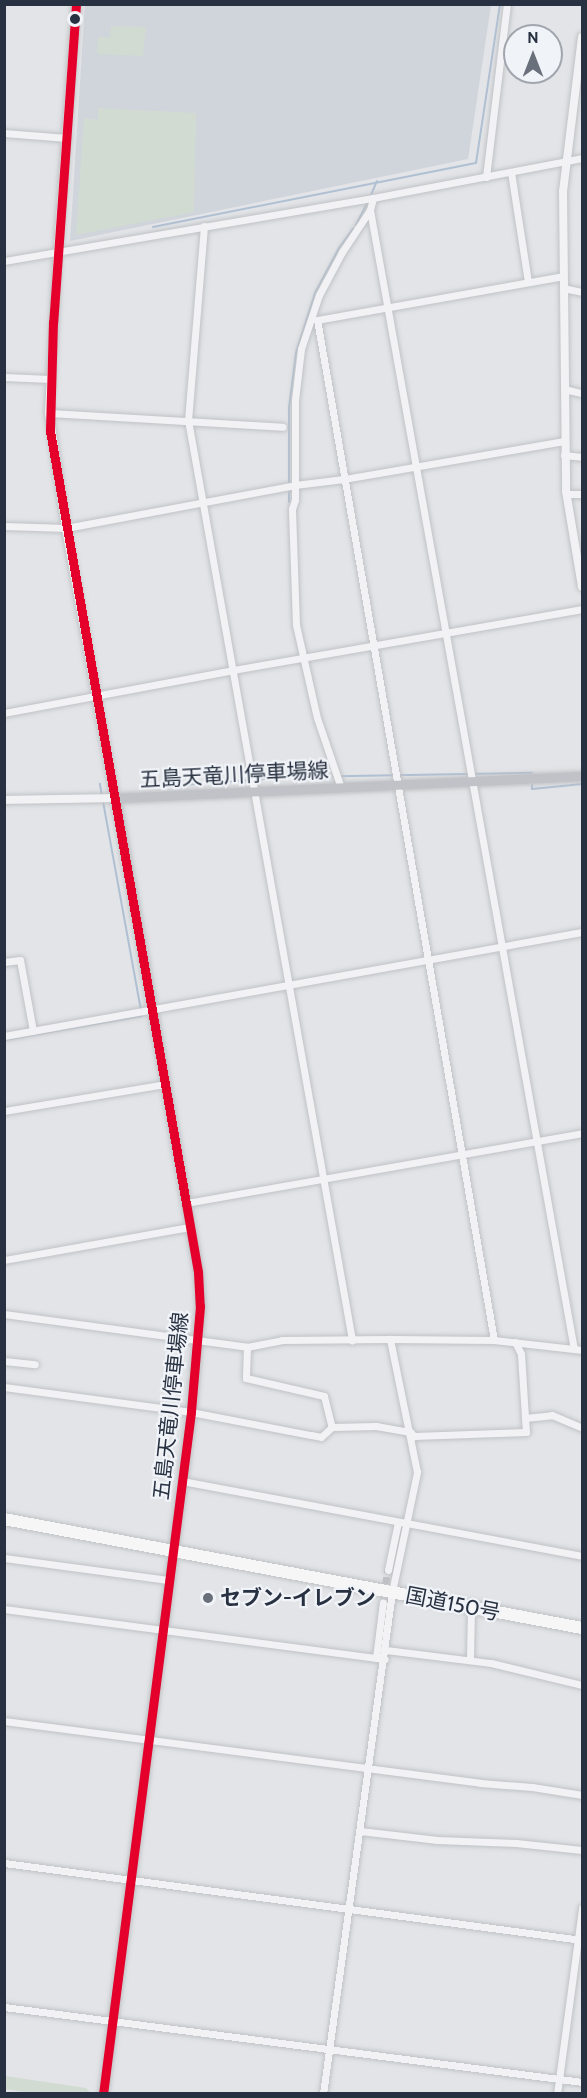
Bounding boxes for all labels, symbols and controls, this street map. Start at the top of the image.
unlabelled marker [69,13,81,25]
north arrow [503,24,563,84]
text: N [527,28,539,47]
street label: 五島天竜川停車場線 [139,757,329,793]
street label: 五島天竜川停車場線 [149,1311,193,1501]
street label: 国道150号 [404,1582,502,1626]
place label: セブン-イレブン [220,1585,376,1611]
marker: セブン-イレブン [201,1591,215,1605]

